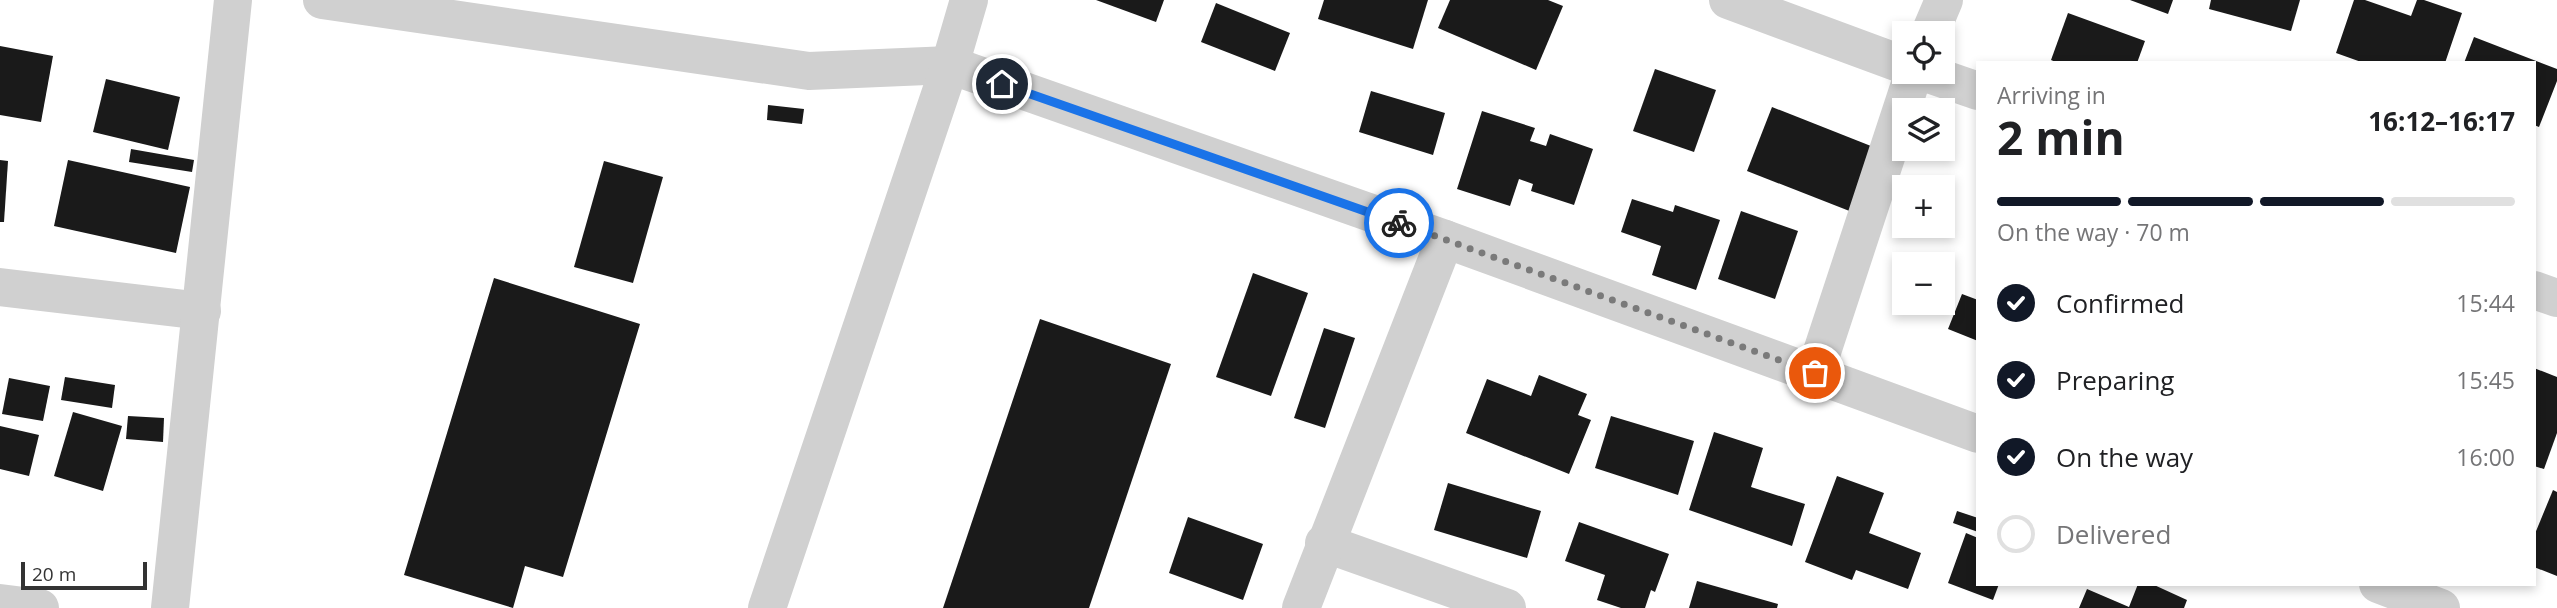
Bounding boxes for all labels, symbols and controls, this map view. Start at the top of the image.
map controls [1892,21,1955,315]
button: locate [1892,21,1955,84]
pin [972,54,1032,114]
icon: home [983,65,1021,103]
text: Arriving in [1997,79,2106,111]
button: layers [1892,98,1955,161]
text: 16:12–16:17 [2368,103,2515,139]
text: 2 min [1997,106,2125,168]
button: + [1892,175,1955,238]
courier [1364,188,1434,258]
icon: bike [1380,204,1418,242]
text: On the way · 70 m [1997,216,2190,248]
button: − [1892,252,1955,315]
icon: check [1997,284,2035,322]
text: Confirmed [2056,285,2184,321]
text: 15:44 [2456,287,2515,319]
pin [1785,343,1845,403]
icon: bag [1796,354,1834,392]
icon: check [1997,361,2035,399]
text: Preparing [2056,362,2174,398]
text: 15:45 [2456,364,2515,396]
icon: check [1997,438,2035,476]
text: On the way [2056,439,2193,475]
text: 16:00 [2456,441,2515,473]
text: Delivered [2056,516,2171,552]
scale bar [21,559,147,591]
text: 20 m [32,561,76,587]

